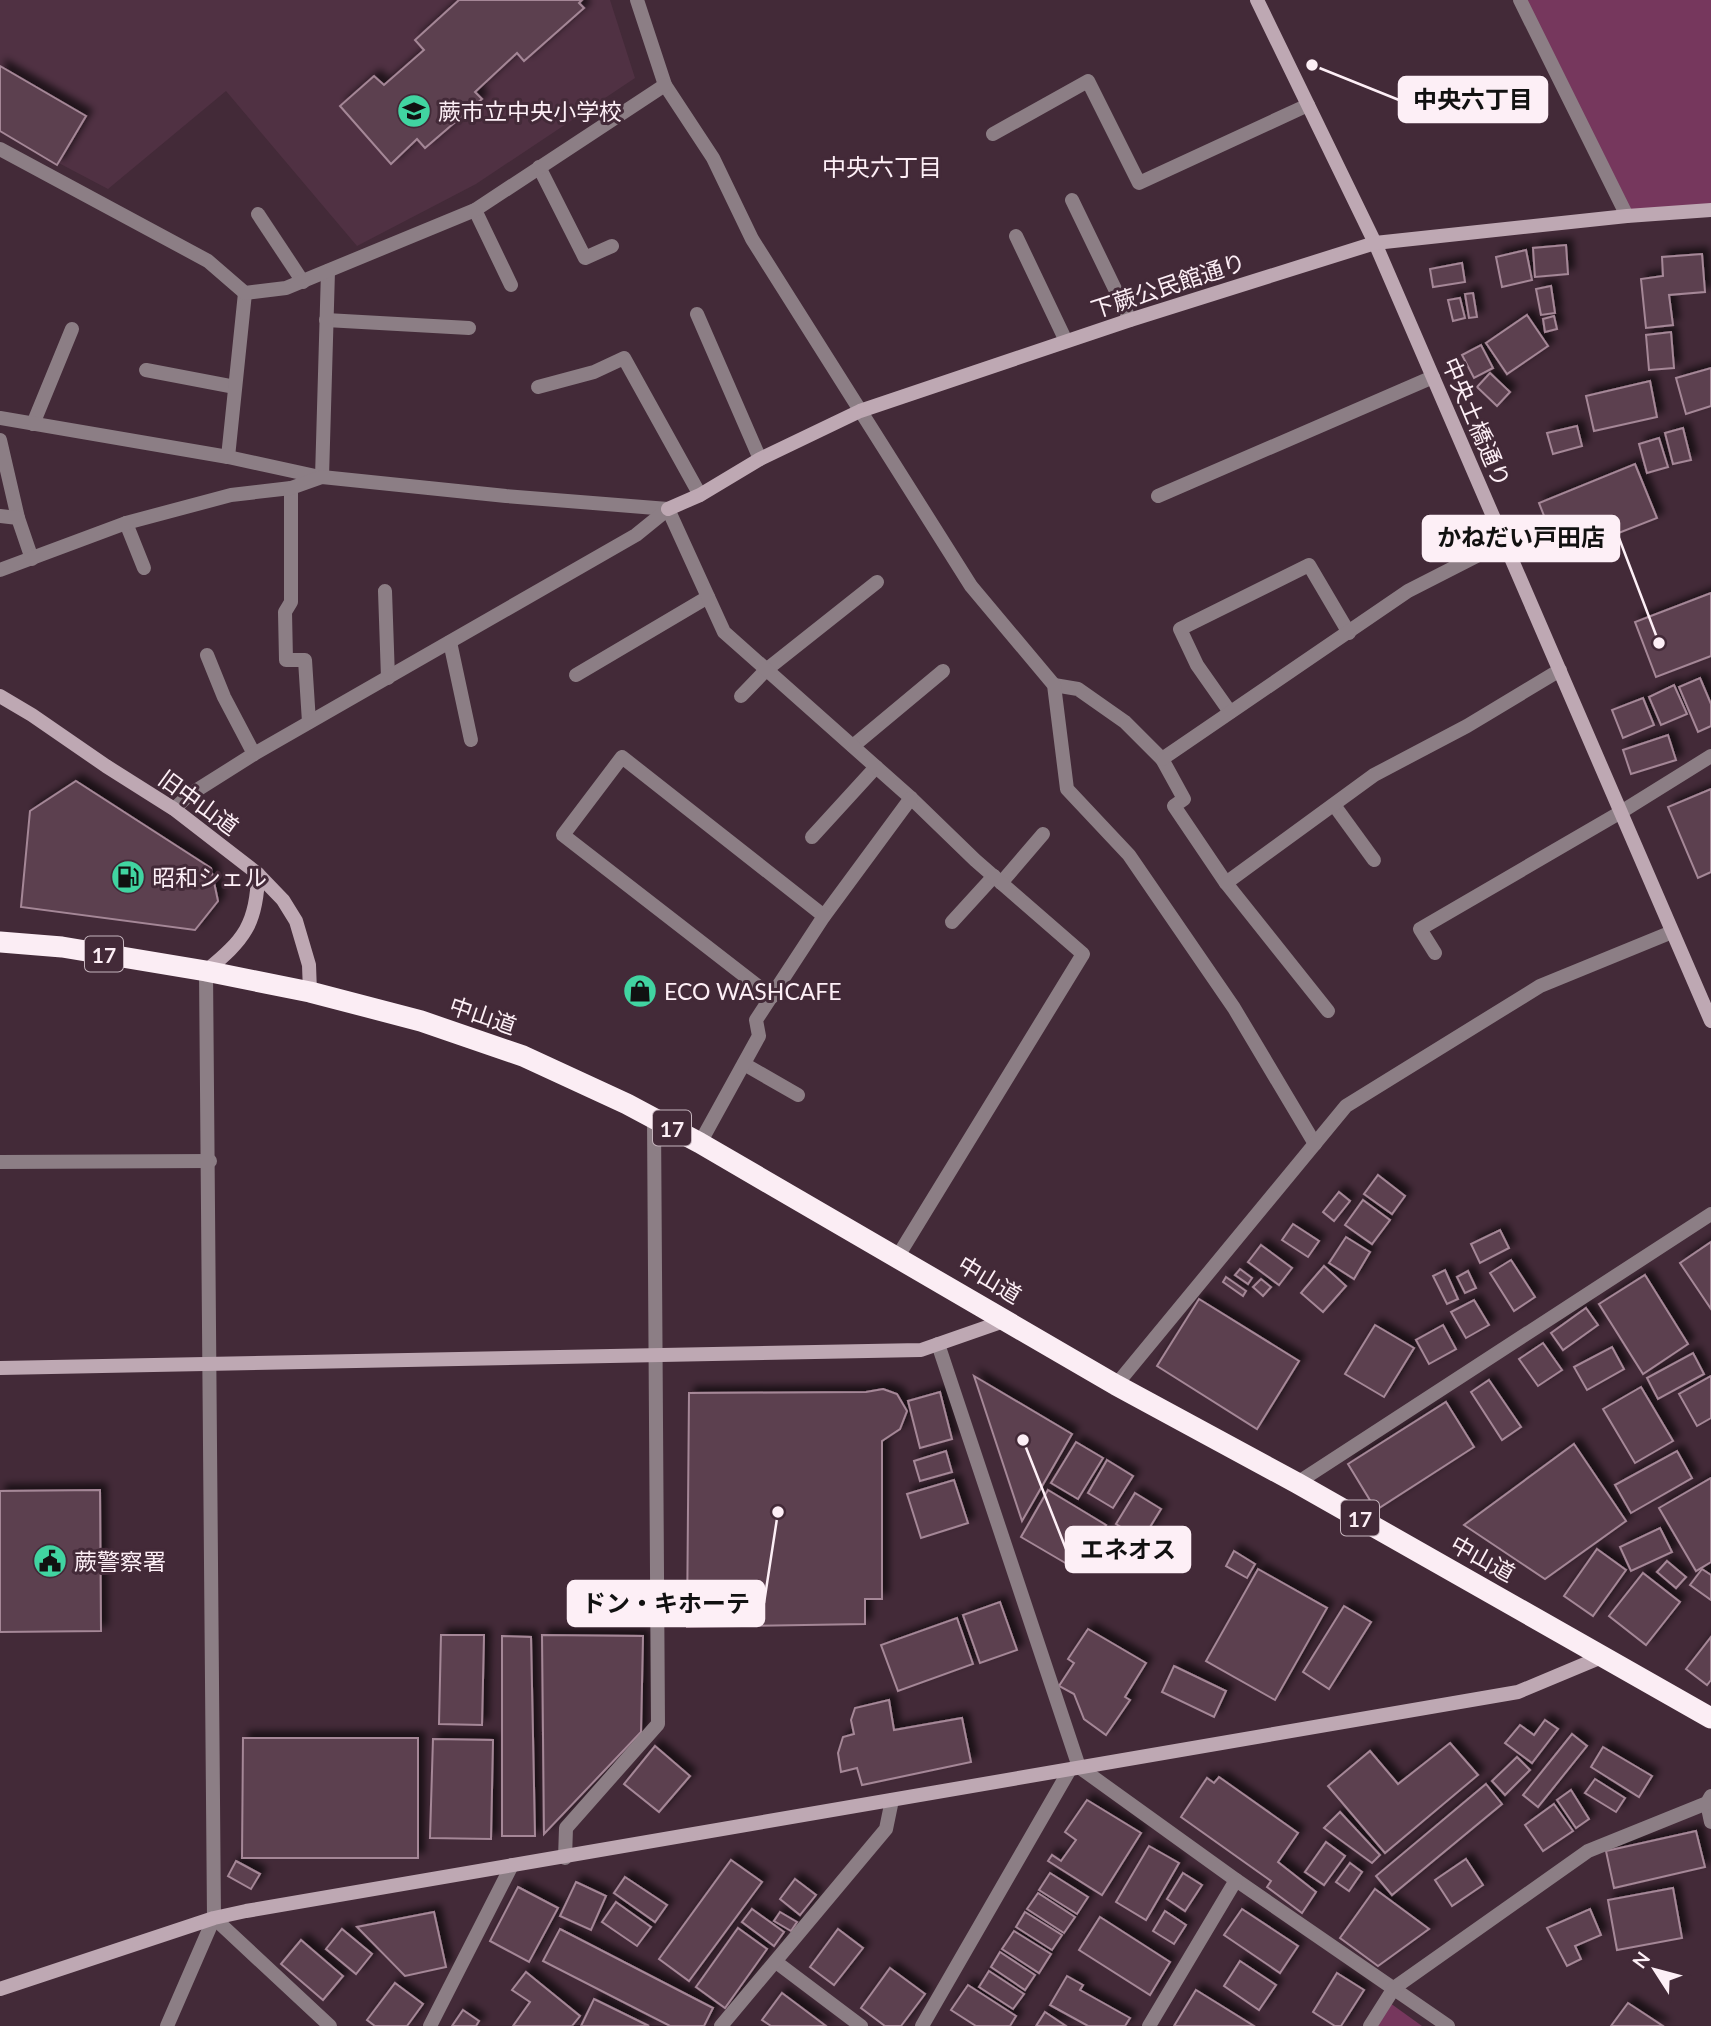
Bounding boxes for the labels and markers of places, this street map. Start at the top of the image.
callout: 中央六丁目 [1399,77,1547,122]
school or university icon: 蕨市立中央小学校 [395,92,433,130]
place label: 蕨市立中央小学校 [438,97,622,125]
callout: かねだい戸田店 [1423,516,1619,561]
fuel station icon: 昭和シェル [109,858,147,896]
place label: 昭和シェル [152,863,267,891]
shop icon: ECO WASHCAFE [621,972,659,1010]
place label: ECO WASHCAFE [664,977,842,1005]
callout: エネオス [1066,1527,1190,1572]
public building icon: 蕨警察署 [31,1542,69,1580]
place label: 蕨警察署 [74,1547,166,1575]
callout: ドン・キホーテ [568,1581,764,1626]

